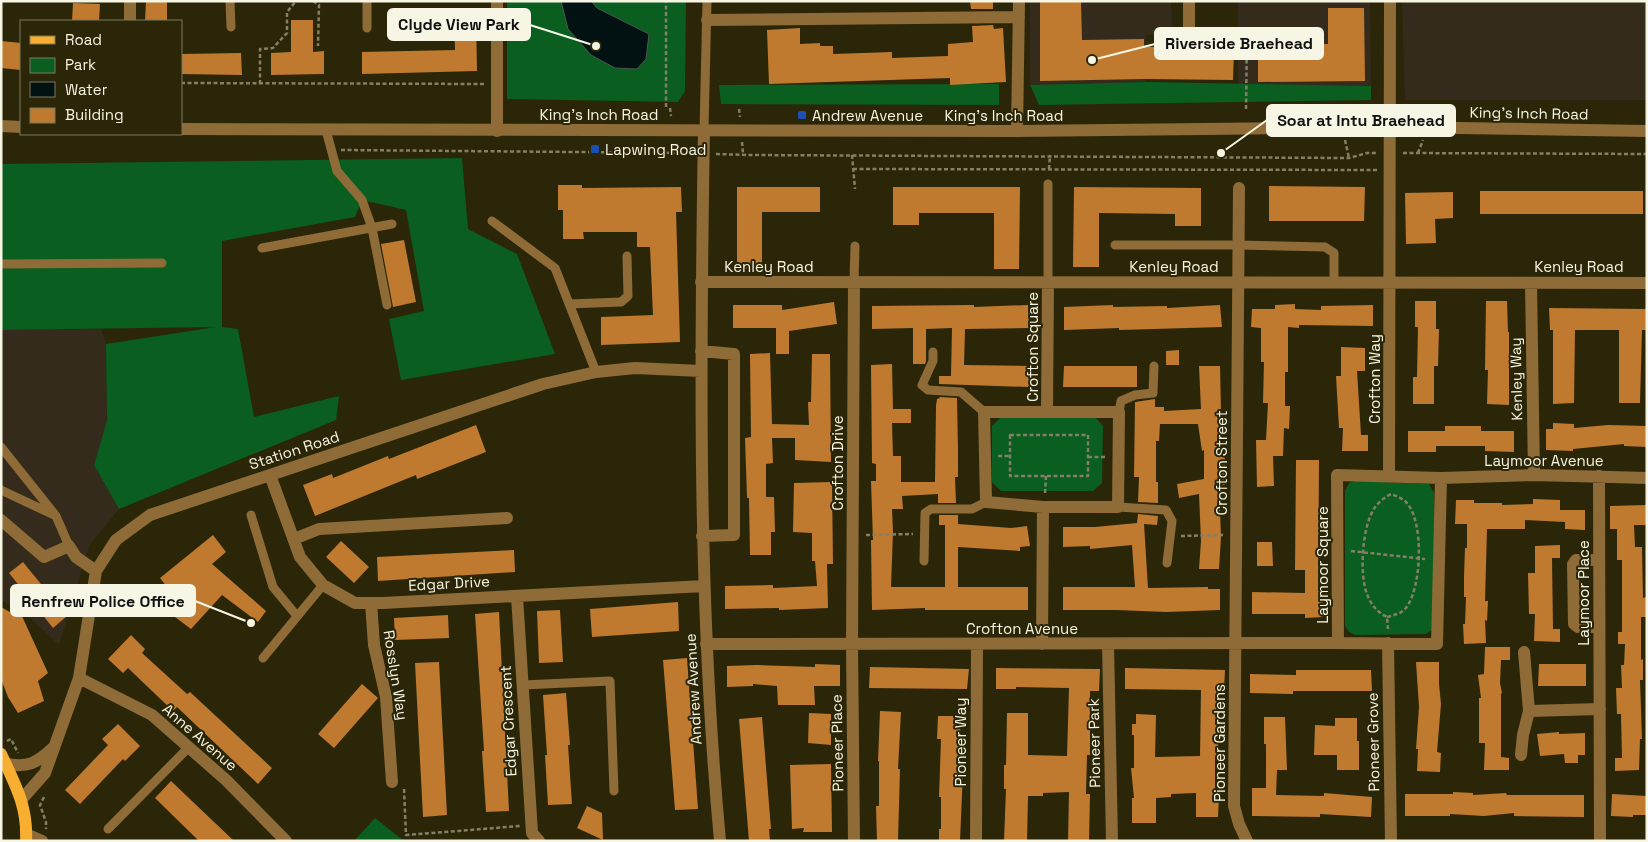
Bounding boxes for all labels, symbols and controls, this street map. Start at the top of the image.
callout: Clyde View Park [388,9,530,40]
text: Clyde View Park [398,14,520,35]
legend [20,20,182,135]
callout: Riverside Braehead [1155,28,1323,59]
text: Road [65,30,102,49]
text: Riverside Braehead [1165,33,1313,54]
text: Park [65,55,96,74]
text: Water [65,80,108,99]
street label: King's Inch Road [1469,102,1589,124]
text: Building [65,105,124,124]
street label: King's Inch Road [540,105,658,124]
callout: Soar at Intu Braehead [1267,105,1455,136]
place label: Andrew Avenue [812,106,923,125]
street label: King's Inch Road [945,106,1063,125]
marker: Andrew Avenue [796,109,808,121]
text: Soar at Intu Braehead [1277,110,1445,131]
place label: Lapwing Road [605,140,707,159]
marker: Lapwing Road [589,143,601,155]
street label: Kenley Road [724,257,814,276]
street label: Kenley Road [1129,257,1219,276]
street label: Kenley Road [1534,257,1624,276]
street label: Crofton Square [1023,292,1042,402]
street label: Crofton Way [1365,334,1384,424]
street label: Kenley Way [1506,337,1526,421]
street label: Crofton Street [1212,410,1231,516]
street label: Crofton Drive [828,415,847,511]
street label: Station Road [246,426,342,474]
street label: Laymoor Avenue [1484,451,1604,470]
street label: Laymoor Square [1313,506,1332,624]
street label: Laymoor Place [1574,540,1593,646]
street label: Edgar Drive [408,571,490,595]
callout: Renfrew Police Office [11,585,195,616]
text: Renfrew Police Office [21,591,185,612]
street label: Crofton Avenue [966,619,1078,638]
street label: Rosslyn Way [380,629,412,721]
street label: Andrew Avenue [681,633,705,745]
street label: Edgar Crescent [496,665,520,777]
street label: Pioneer Gardens [1210,684,1229,802]
street label: Pioneer Grove [1363,692,1383,792]
street label: Pioneer Place [827,694,847,792]
street label: Pioneer Way [951,698,970,786]
street label: Pioneer Park [1084,698,1104,788]
street label: Anne Avenue [159,699,242,775]

